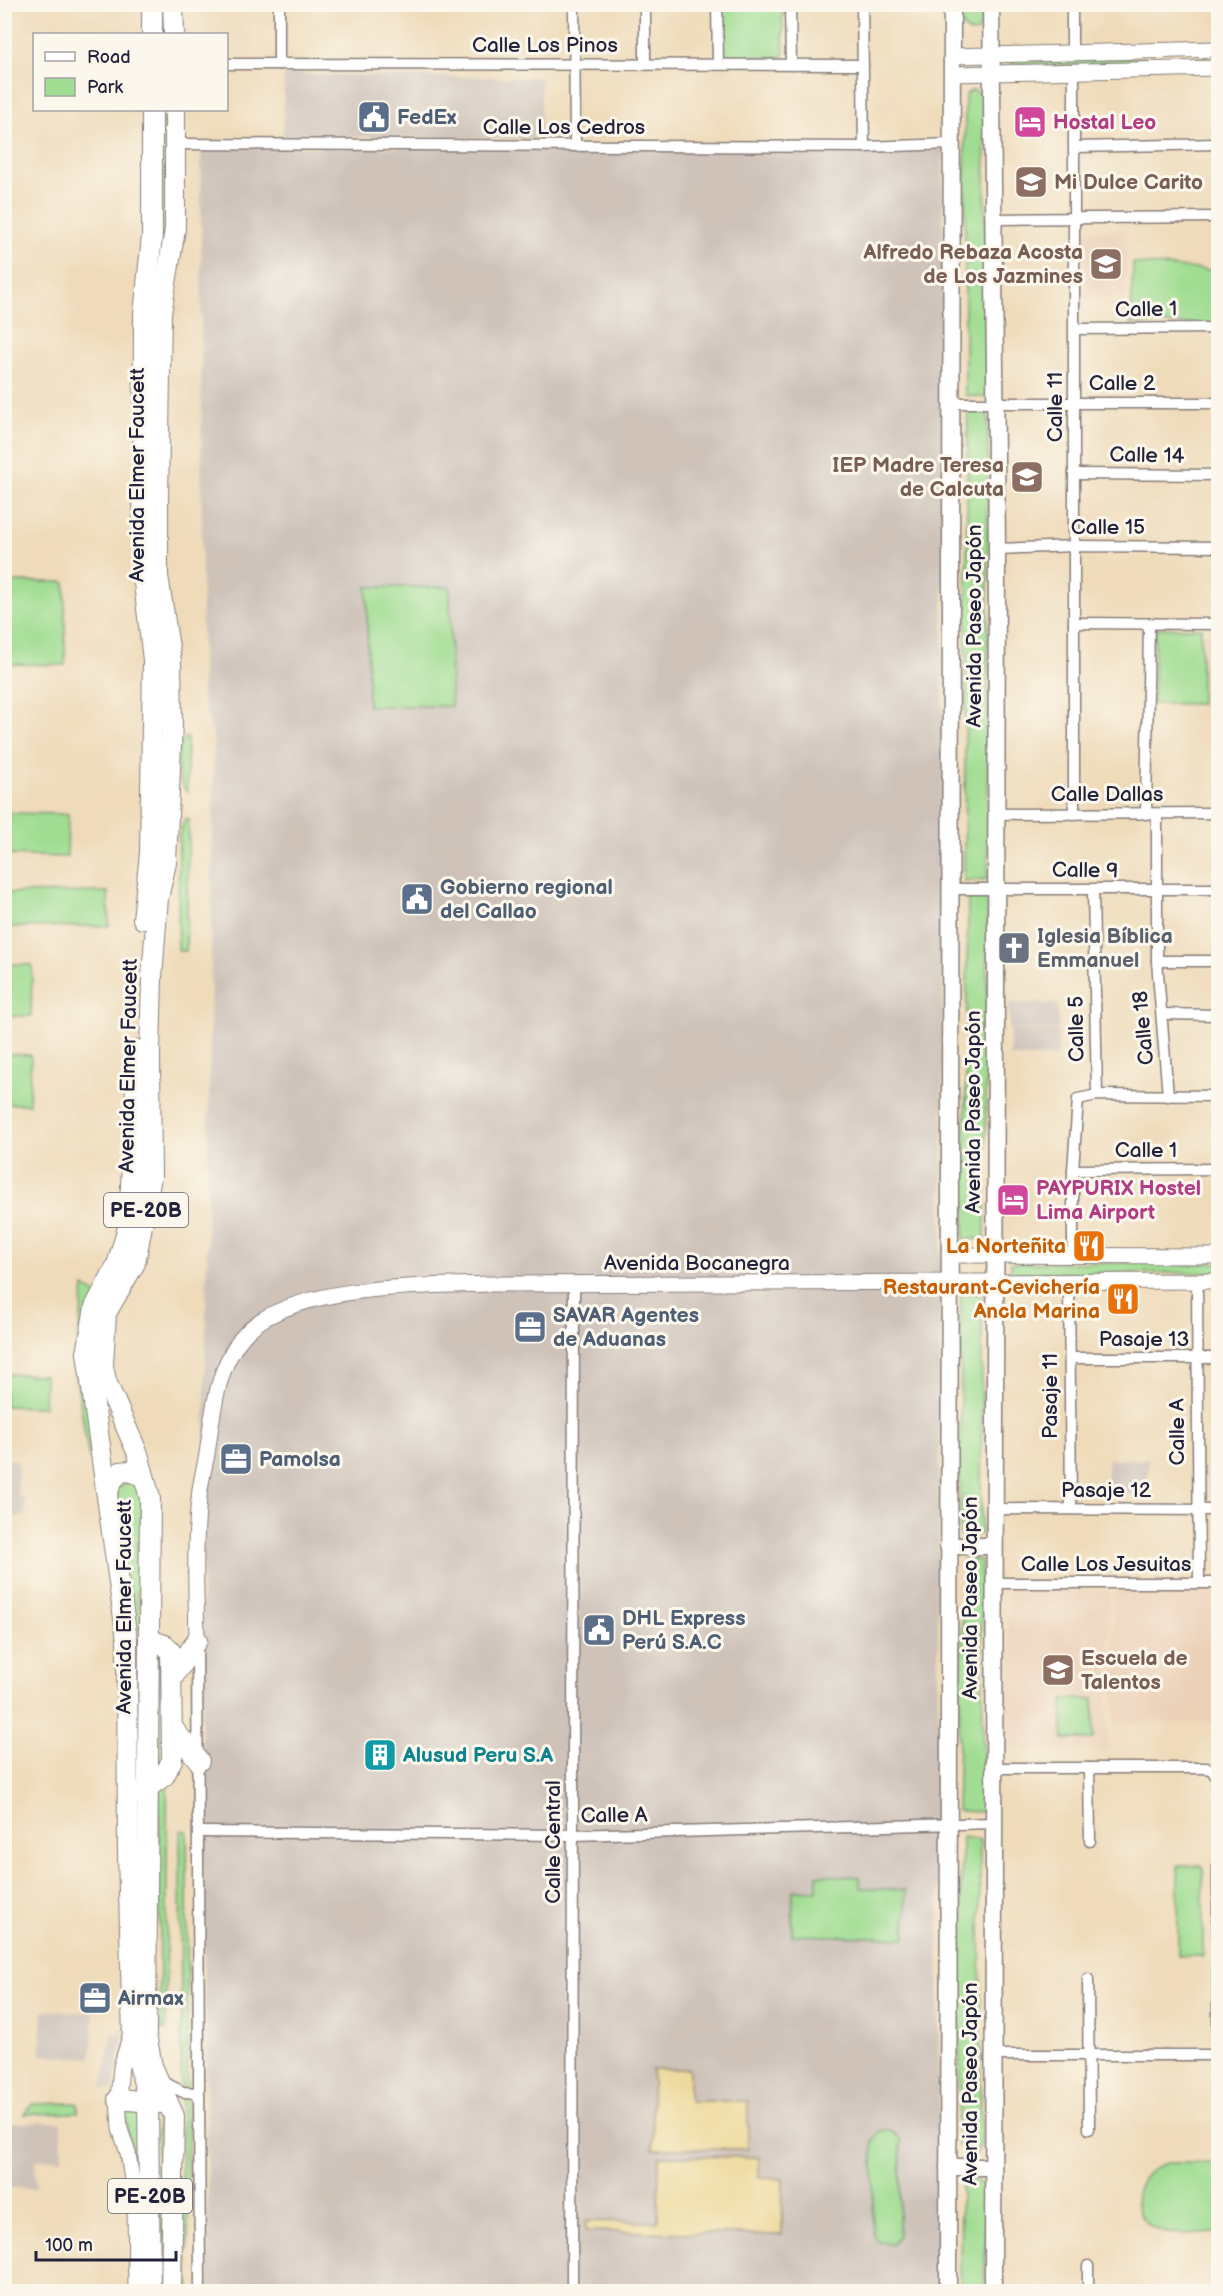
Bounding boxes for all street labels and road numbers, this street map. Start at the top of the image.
street label: Calle Los Pinos [472,33,618,58]
street label: Calle Los Cedros [483,115,645,140]
street label: Calle 1 [1115,296,1177,323]
street label: Avenida Elmer Faucett [125,367,150,582]
street label: Calle 2 [1089,371,1156,396]
street label: Calle 11 [1043,372,1068,442]
street label: Calle 14 [1109,442,1185,469]
street label: Calle 15 [1071,515,1145,540]
street label: Avenida Paseo Japón [962,525,987,727]
street label: Calle Dallas [1051,782,1163,807]
street label: Calle 9 [1052,857,1118,884]
street label: Avenida Elmer Faucett [114,958,143,1173]
street label: Calle 18 [1128,990,1159,1066]
street label: Calle 5 [1063,996,1090,1062]
street label: Avenida Paseo Japón [961,1011,986,1213]
street label: Calle 1 [1115,1138,1177,1163]
road number: PE-20B [104,1193,188,1227]
street label: Avenida Bocanegra [604,1251,790,1276]
street label: Pasaje 13 [1099,1327,1189,1352]
street label: Pasaje 11 [1038,1353,1063,1439]
street label: Calle A [1165,1398,1190,1466]
street label: Pasaje 12 [1061,1478,1152,1503]
street label: Avenida Paseo Japón [958,1497,983,1699]
street label: Avenida Elmer Faucett [112,1499,137,1714]
street label: Calle Los Jesuitas [1021,1552,1191,1577]
street label: Calle Central [541,1780,566,1904]
street label: Calle A [580,1802,648,1829]
street label: Avenida Paseo Japón [958,1983,983,2185]
road number: PE-20B [108,2179,192,2213]

